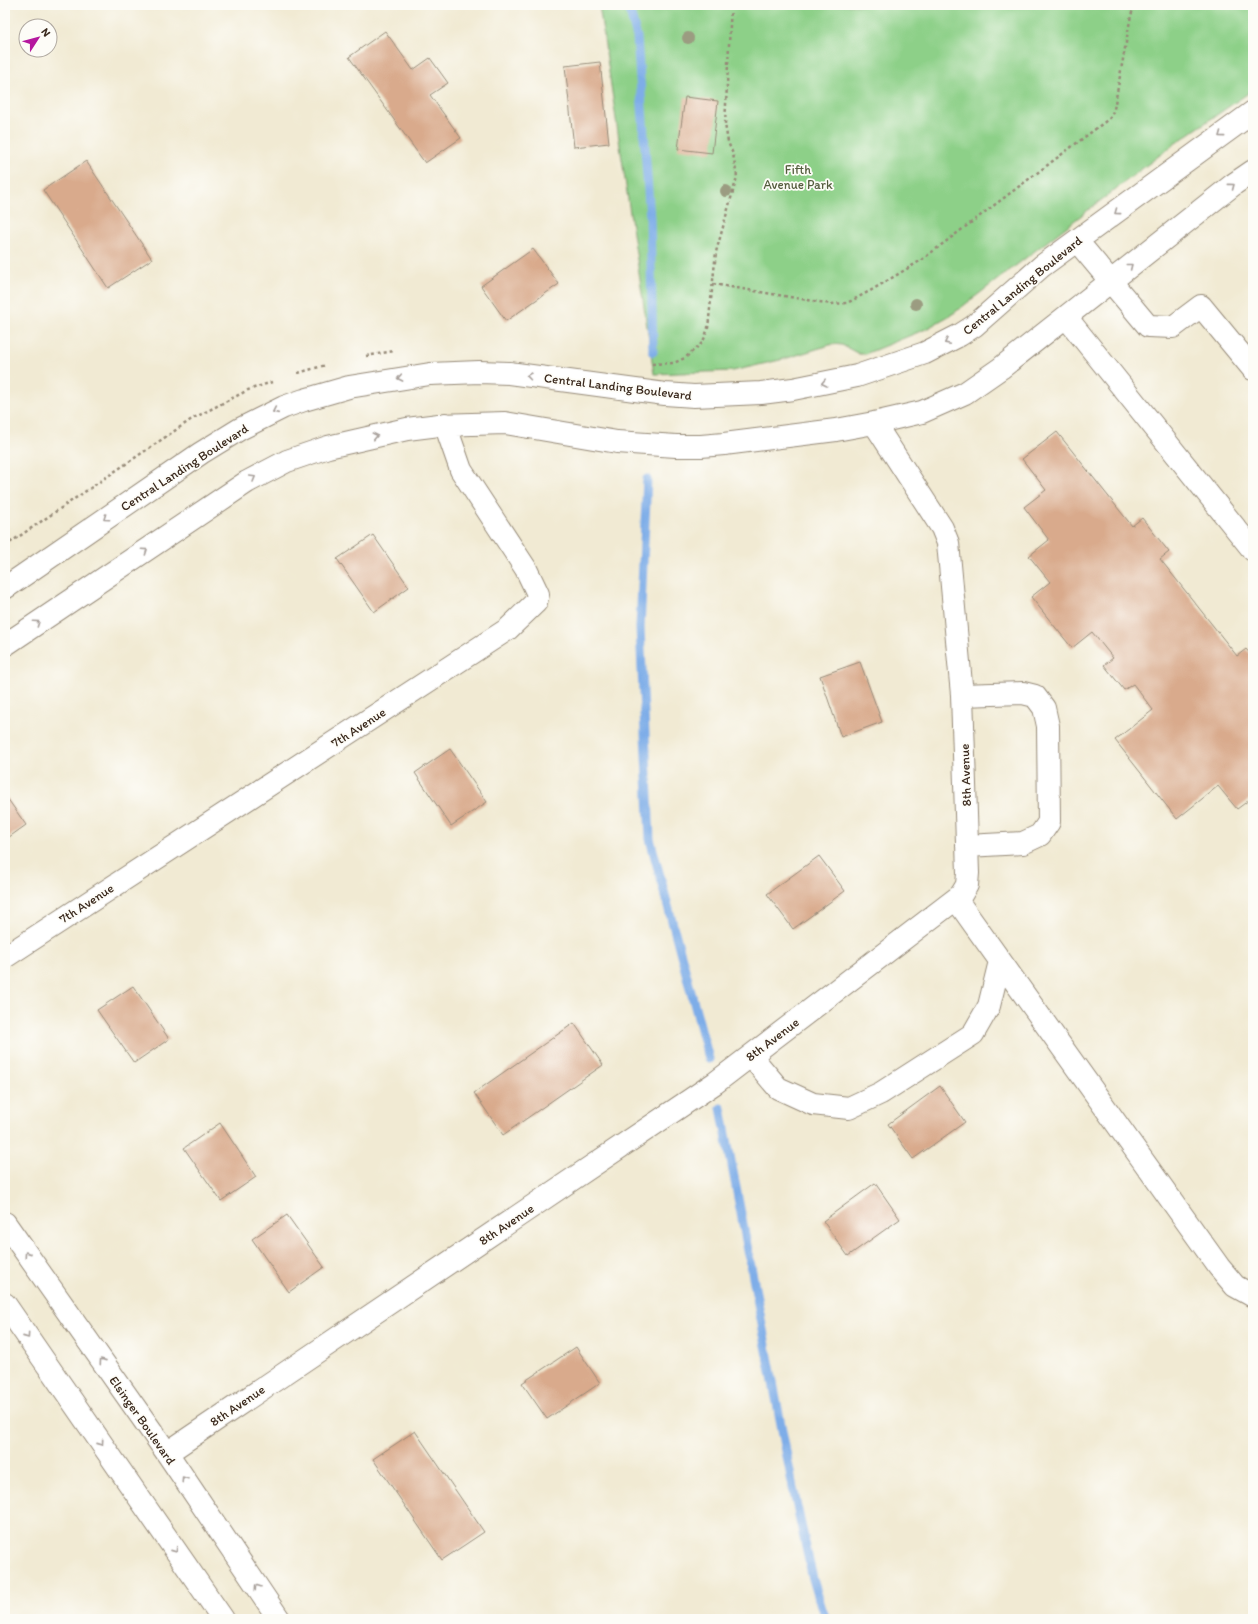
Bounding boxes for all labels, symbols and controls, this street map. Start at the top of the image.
north arrow [18,18,58,58]
text: N [38,26,53,39]
one-way arrow [1219,130,1226,137]
park label: Fifth Avenue Park [763,162,833,192]
one-way arrow [1227,184,1234,191]
one-way arrow [1114,207,1121,214]
street label: Central Landing Boulevard [960,233,1085,338]
one-way arrow [1125,264,1132,271]
one-way arrow [944,337,952,345]
street label: Central Landing Boulevard [543,370,693,403]
one-way arrow [526,372,532,381]
one-way arrow [397,373,403,382]
one-way arrow [821,378,828,386]
one-way arrow [271,406,279,414]
street label: Central Landing Boulevard [118,421,251,514]
one-way arrow [372,433,379,441]
one-way arrow [249,476,256,483]
one-way arrow [103,513,110,521]
one-way arrow [141,548,148,556]
one-way arrow [33,621,40,628]
street label: 7th Avenue [328,704,388,751]
street label: 8th Avenue [957,743,974,807]
street label: 7th Avenue [56,880,116,927]
street label: 8th Avenue [743,1014,802,1064]
street label: 8th Avenue [476,1201,537,1248]
one-way arrow [25,1252,32,1259]
one-way arrow [22,1332,30,1339]
one-way arrow [99,1358,107,1365]
street label: Elsinger Boulevard [106,1373,179,1468]
street label: 8th Avenue [207,1382,268,1429]
one-way arrow [96,1439,104,1446]
one-way arrow [181,1476,189,1483]
one-way arrow [170,1546,178,1553]
one-way arrow [255,1584,262,1591]

